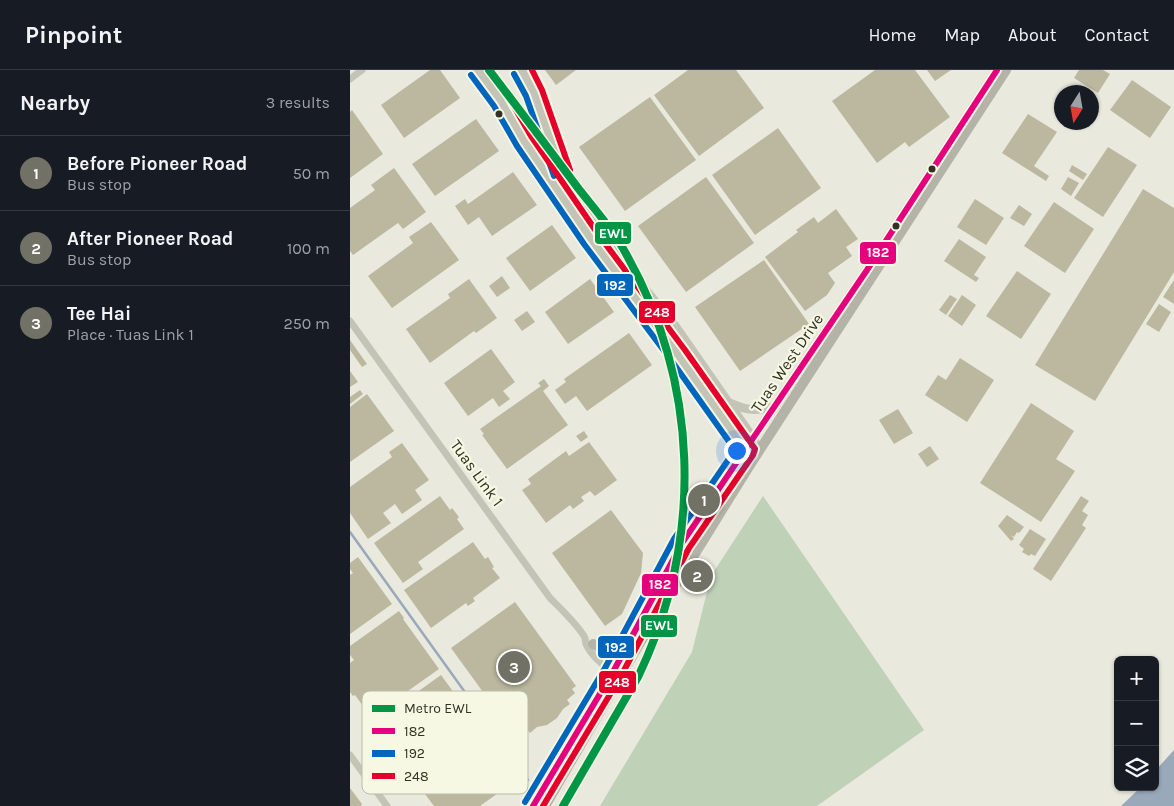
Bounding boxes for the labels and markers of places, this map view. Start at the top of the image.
unlabelled marker [494,109,504,119]
unlabelled marker [927,164,937,174]
unlabelled marker [891,221,901,231]
pin: 1 [688,481,720,519]
pin: 2 [681,557,713,595]
pin: 3 [498,648,530,686]

